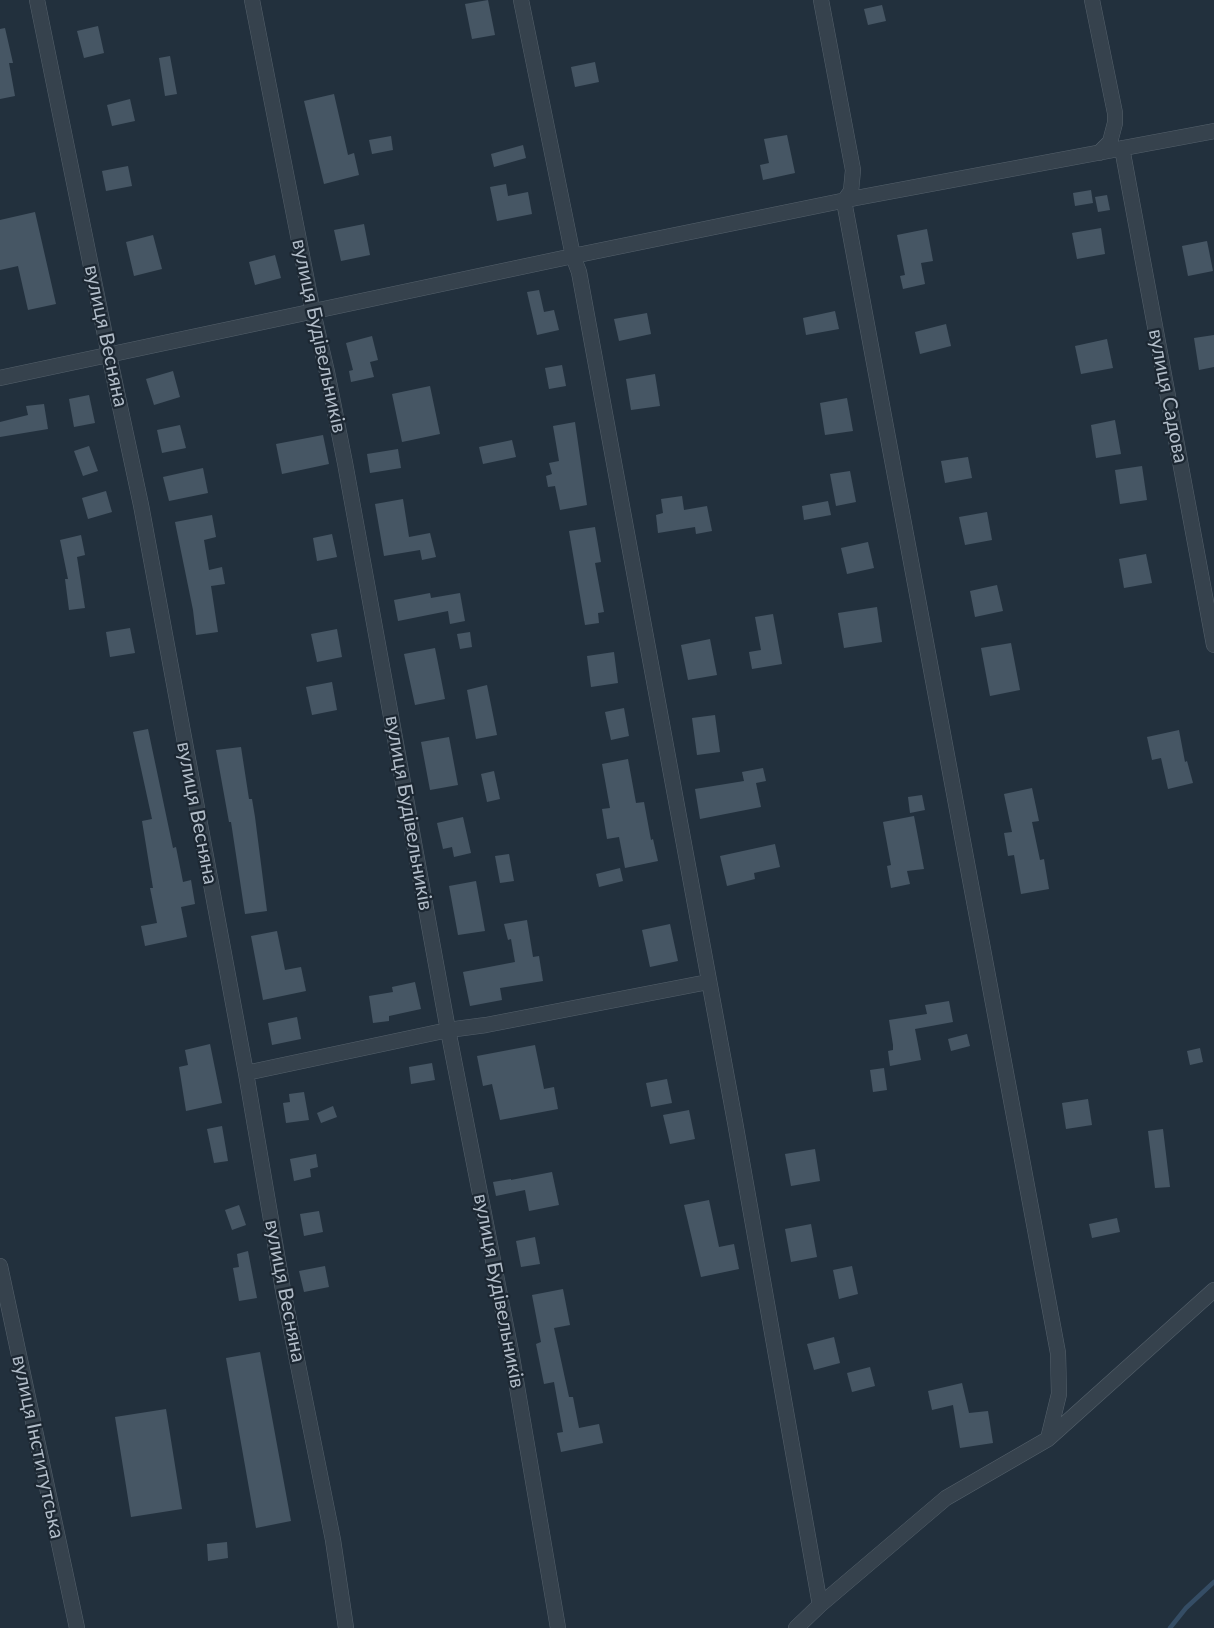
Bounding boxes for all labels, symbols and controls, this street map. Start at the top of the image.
street label: вулиця Будівельників [287,237,351,435]
street label: вулиця Весняна [79,263,133,409]
street label: вулиця Садова [1143,327,1193,465]
street label: вулиця Будівельників [380,714,438,912]
street label: вулиця Весняна [171,740,223,886]
street label: вулиця Будівельників [468,1192,530,1390]
street label: вулиця Весняна [259,1218,311,1364]
street label: вулиця Інститутська [7,1353,69,1541]

